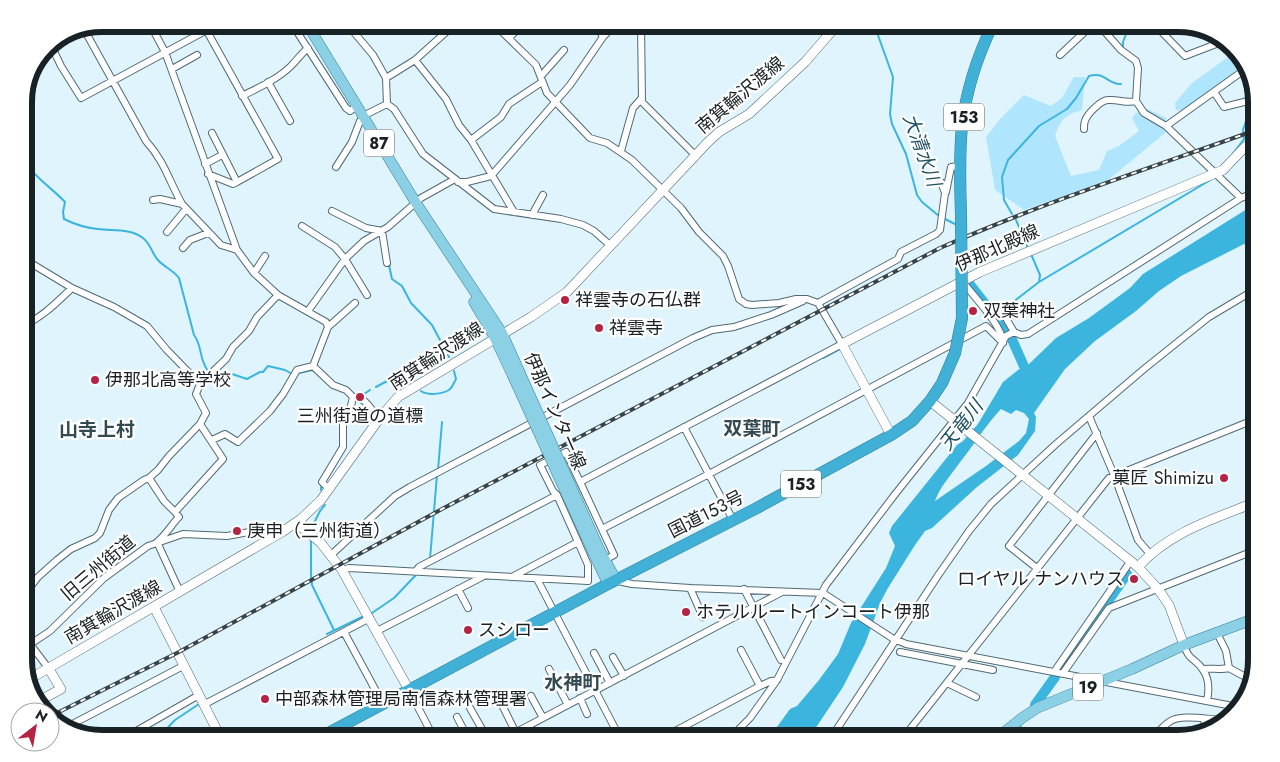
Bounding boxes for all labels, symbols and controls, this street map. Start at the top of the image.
street label: 南箕輪沢渡線 [690,50,790,140]
road number: 153 [944,104,984,130]
water label: 大清水川 [896,110,948,192]
road number: 87 [364,130,394,156]
street label: 伊那北殿線 [951,218,1043,278]
place label: 祥雲寺の石仏群 [575,287,701,313]
marker: 祥雲寺の石仏群 [559,294,571,306]
place label: 双葉神社 [983,298,1055,324]
marker: 双葉神社 [967,305,979,317]
place label: 祥雲寺 [609,315,663,341]
street label: 南箕輪沢渡線 [384,316,488,396]
marker: 祥雲寺 [593,322,605,334]
street label: 伊那インター線 [517,348,593,474]
place label: 伊那北高等学校 [105,367,231,393]
marker: 伊那北高等学校 [89,374,101,386]
marker: 三州街道の道標 [354,391,366,403]
water label: 天竜川 [933,393,990,456]
place label: 三州街道の道標 [297,403,423,429]
district label: 双葉町 [723,415,781,442]
district label: 山寺上村 [59,416,135,443]
place label: 菓匠 Shimizu [1112,465,1214,491]
road number: 153 [781,470,821,498]
marker: 菓匠 Shimizu [1218,472,1230,484]
street label: 国道153号 [664,484,748,544]
place label: 庚申（三州街道） [247,518,391,544]
marker: 庚申（三州街道） [231,525,243,537]
street label: 旧三州街道 [55,529,141,607]
place label: ロイヤル ナンハウス [957,566,1124,592]
marker: ロイヤル ナンハウス [1128,573,1140,585]
street label: 南箕輪沢渡線 [60,574,166,650]
place label: ホテルルートインコート伊那 [696,599,930,625]
marker: ホテルルートインコート伊那 [680,606,692,618]
place label: スシロー [478,617,550,643]
marker: スシロー [462,624,474,636]
district label: 水神町 [544,669,602,696]
road number: 19 [1073,674,1103,700]
place label: 中部森林管理局南信森林管理署 [275,686,527,712]
marker: 中部森林管理局南信森林管理署 [259,693,271,705]
north arrow [10,702,60,752]
text: N [32,704,52,727]

